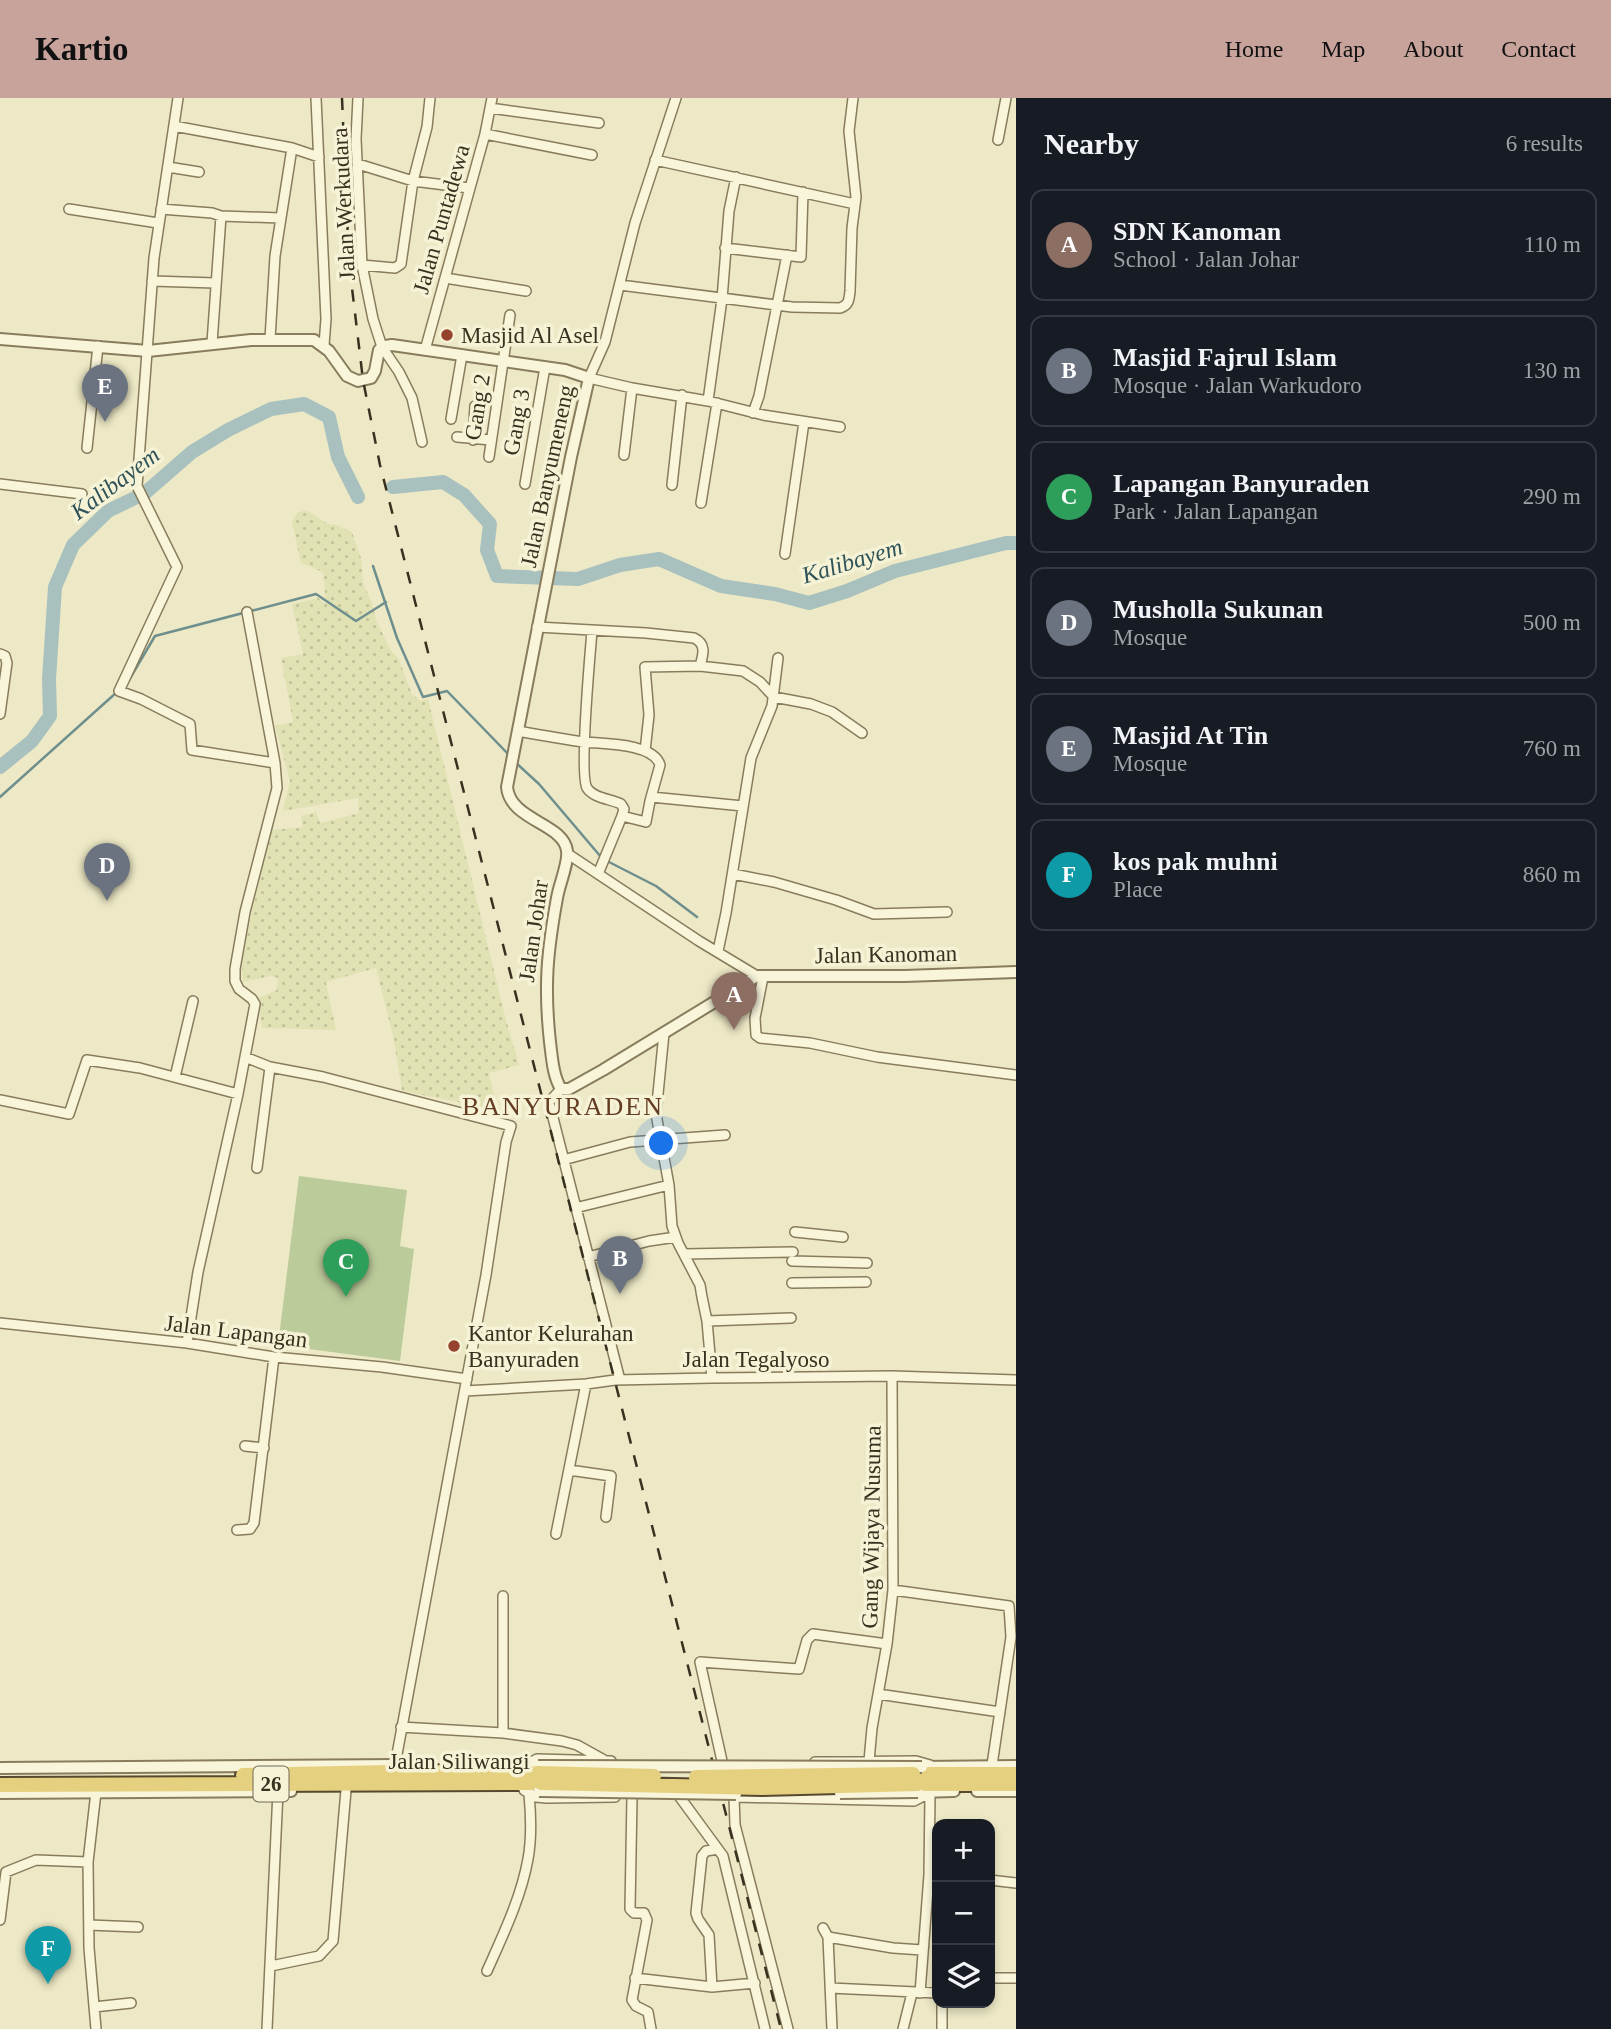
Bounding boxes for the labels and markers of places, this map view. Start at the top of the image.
place label: Masjid Al Asel [461,323,599,348]
marker: Masjid Al Asel [439,327,455,343]
pin: E [82,364,128,422]
pin: D [84,843,130,901]
pin: A [711,972,757,1030]
pin: B [597,1236,643,1294]
pin: C [323,1239,369,1297]
place label: Kantor Kelurahan Banyuraden [468,1321,634,1372]
marker: Kantor Kelurahan Banyuraden [446,1338,462,1354]
pin: F [25,1926,71,1984]

